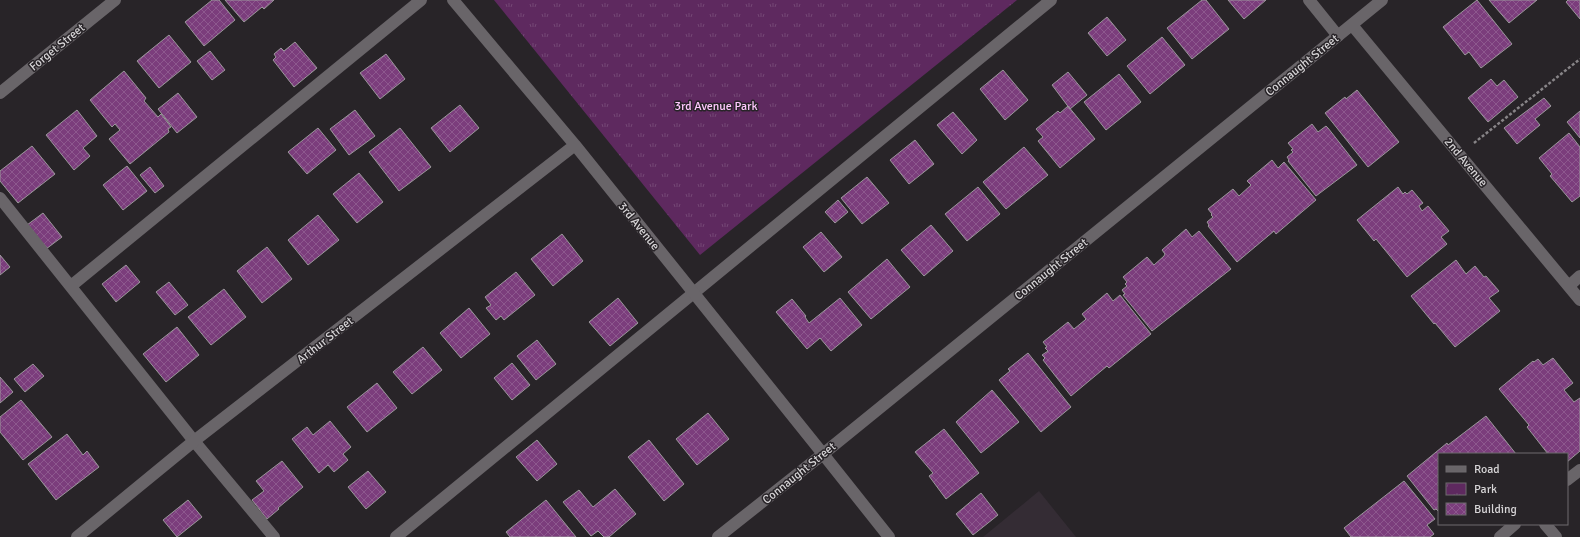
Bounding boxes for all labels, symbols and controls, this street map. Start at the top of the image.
street label: Forget Street [27,21,88,74]
street label: Connaught Street [1263,31,1342,100]
park label: 3rd Avenue Park [674,99,758,114]
street label: 2nd Avenue [1441,135,1491,190]
street label: 3rd Avenue [615,199,662,253]
street label: Connaught Street [1012,235,1091,304]
street label: Arthur Street [294,314,357,367]
street label: Connaught Street [760,439,839,508]
legend [1438,453,1568,525]
text: Road [1474,462,1500,477]
text: Park [1474,482,1497,497]
text: Building [1474,502,1517,517]

